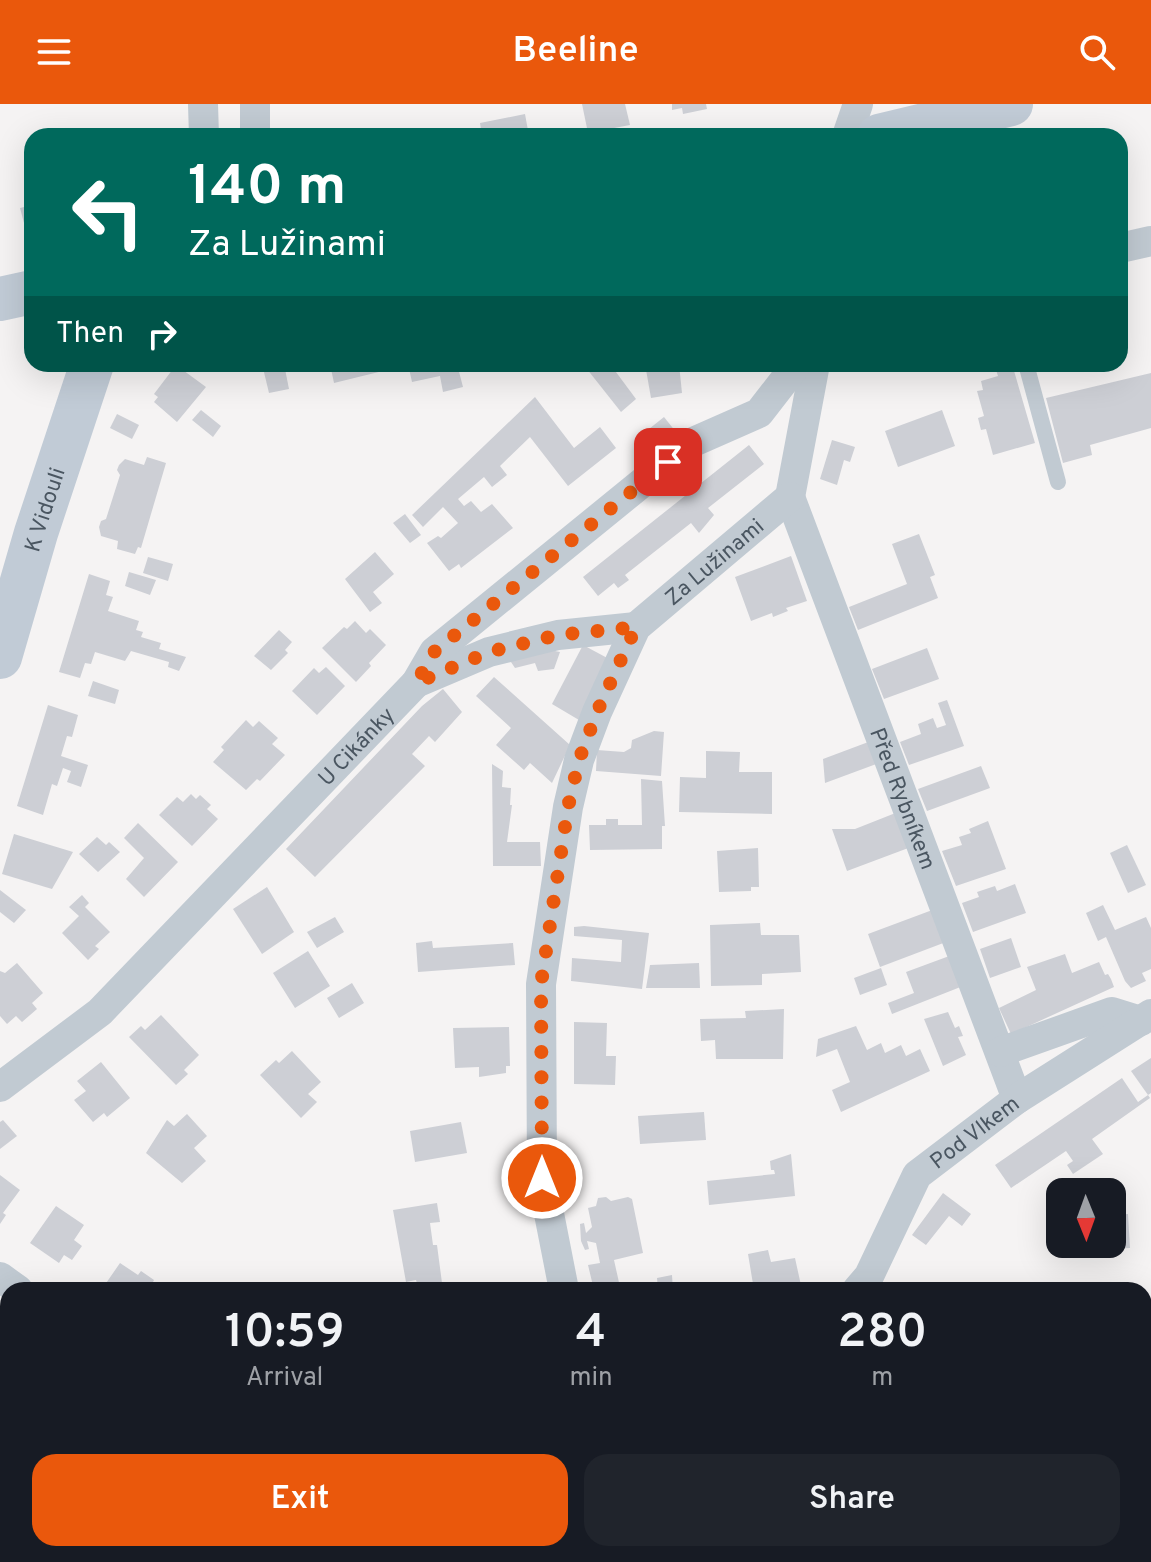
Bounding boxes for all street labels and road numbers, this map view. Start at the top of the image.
street label: K Vidouli [20,465,73,555]
street label: Za Lužinami [660,514,770,613]
street label: U Cikánky [313,703,401,793]
street label: Před Rybníkem [862,724,940,874]
street label: Pod Vlkem [926,1091,1026,1176]

